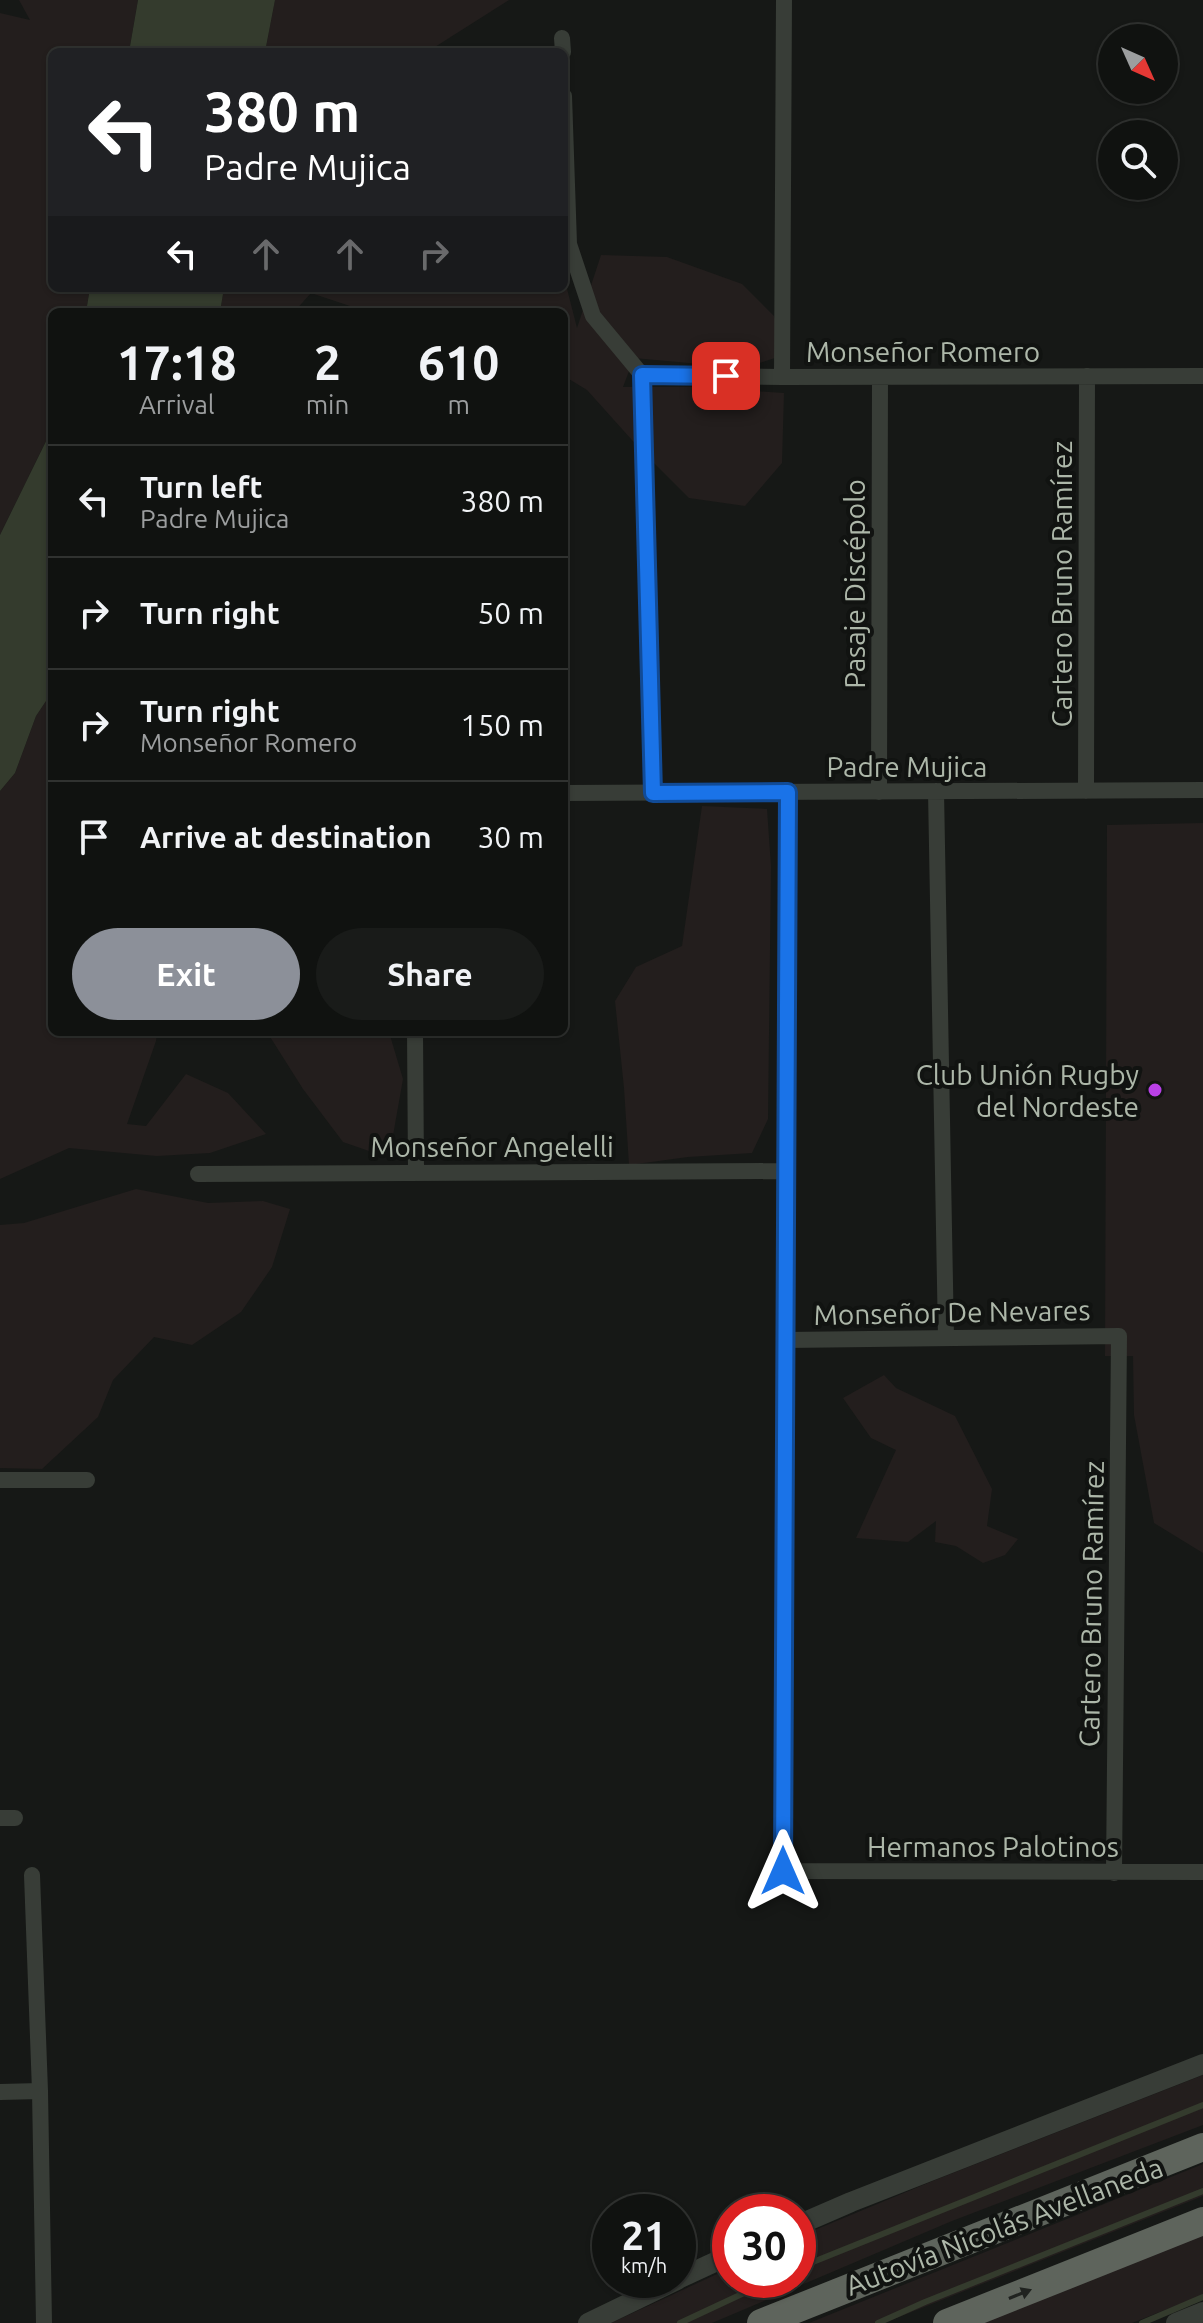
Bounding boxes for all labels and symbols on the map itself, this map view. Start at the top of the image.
north arrow [1098,24,1178,104]
street label: Monseñor Romero [806,336,1040,367]
pin [692,342,760,410]
street label: Cartero Bruno Ramírez [1046,441,1077,727]
street label: Pasaje Discépolo [839,479,870,689]
street label: Padre Mujica [827,751,987,782]
place label: Club Unión Rugby del Nordeste [916,1059,1139,1122]
marker: Club Unión Rugby del Nordeste [1146,1081,1164,1099]
street label: Monseñor Angelelli [370,1131,614,1162]
street label: Monseñor De Nevares [813,1294,1091,1330]
street label: Cartero Bruno Ramírez [1073,1460,1109,1748]
position arrow [741,1829,825,1913]
street label: Hermanos Palotinos [867,1831,1119,1862]
street label: Autovía Nicolás Avellaneda [841,2151,1167,2301]
speed limit sign: 30 [712,2194,816,2298]
one-way arrow [1008,2287,1032,2300]

